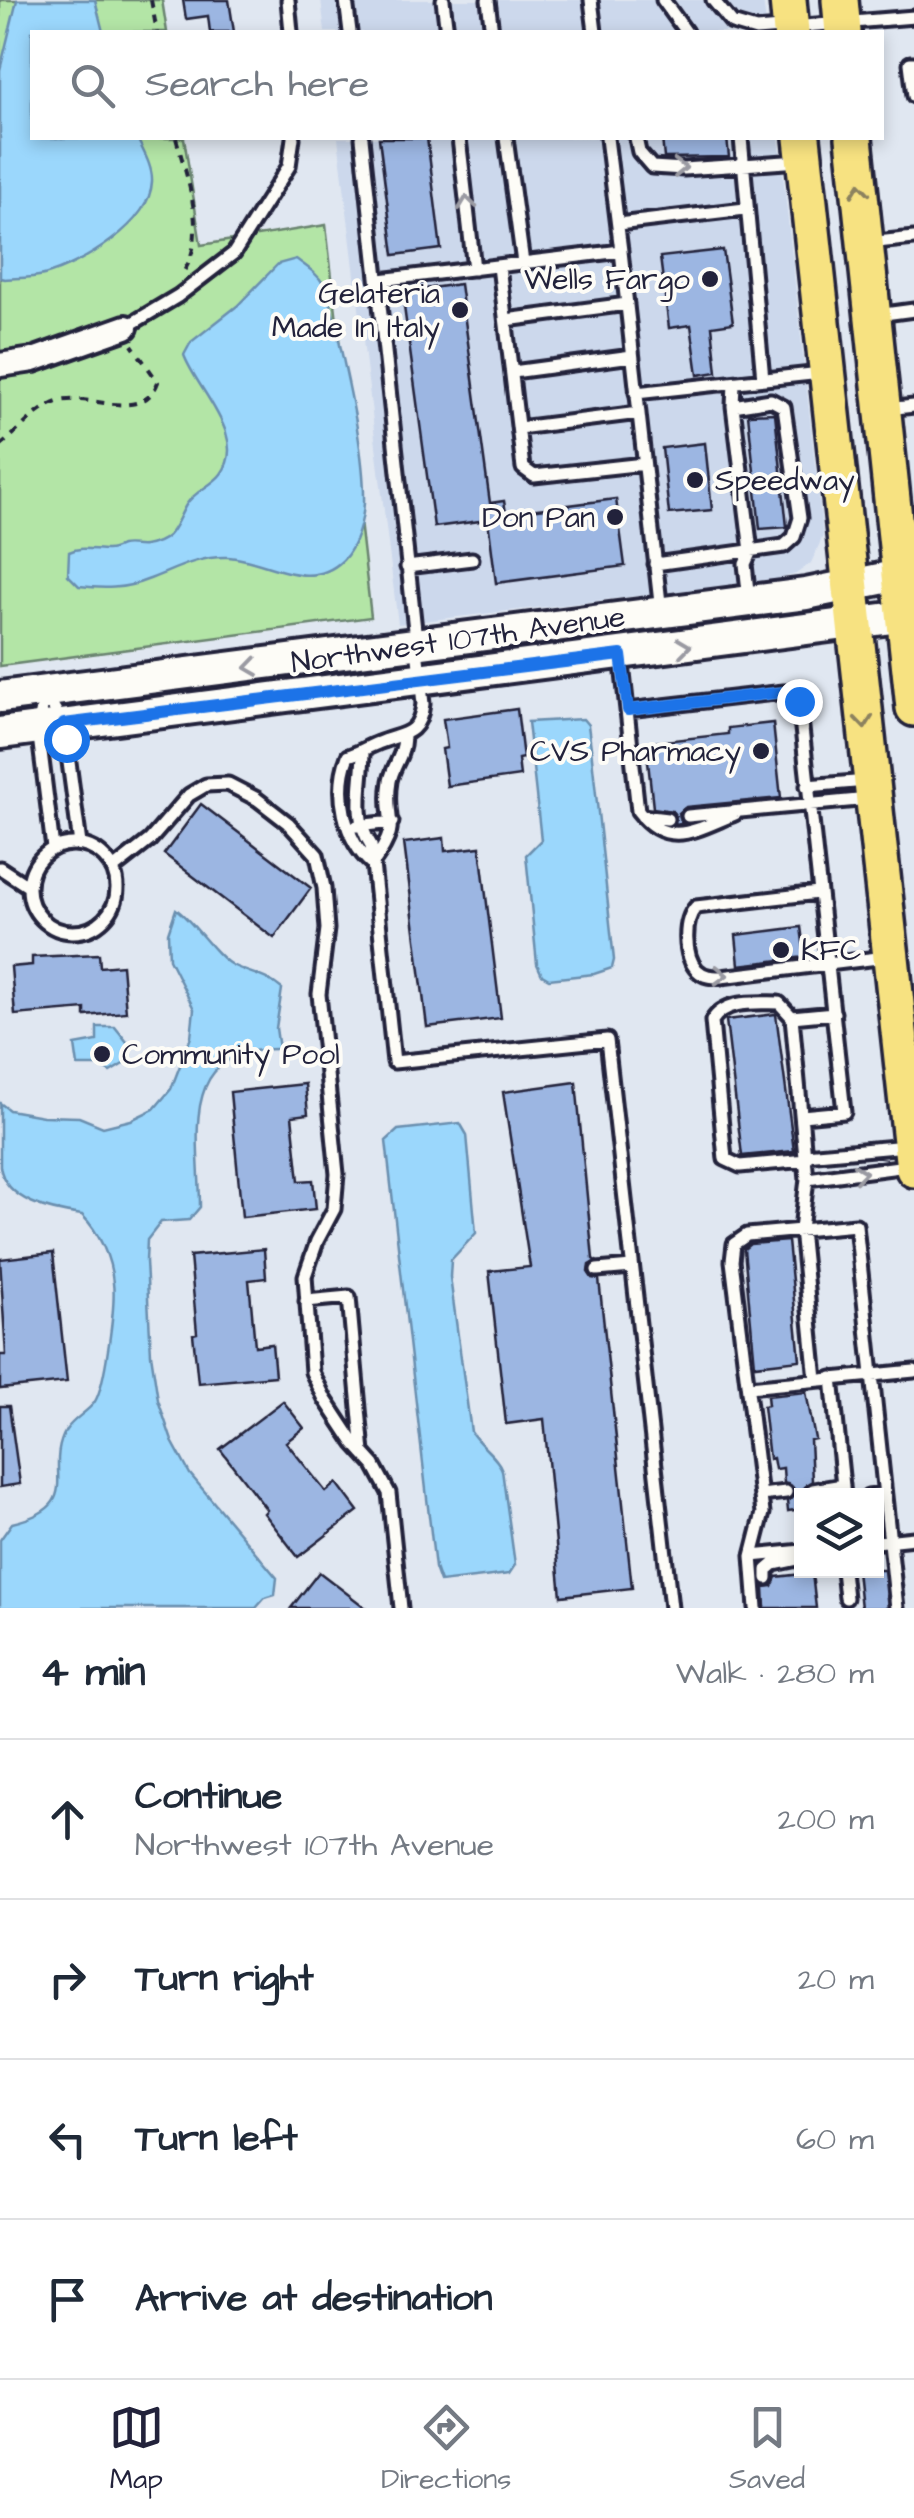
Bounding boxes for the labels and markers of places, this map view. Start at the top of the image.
place label: Wells Fargo [524,259,690,302]
marker: Wells Fargo [699,268,721,290]
place label: Gelateria Made In Italy [272,273,440,350]
marker: Gelateria Made In Italy [449,299,471,321]
place label: Speedway [715,460,855,503]
marker: Speedway [684,469,706,491]
place label: Don Pan [482,497,595,539]
marker: Don Pan [604,506,626,528]
place label: CVS Pharmacy [530,731,741,774]
marker: CVS Pharmacy [750,740,772,762]
place label: KFC [801,930,861,972]
marker: KFC [770,939,792,961]
place label: Community Pool [122,1034,340,1077]
marker: Community Pool [91,1043,113,1065]

